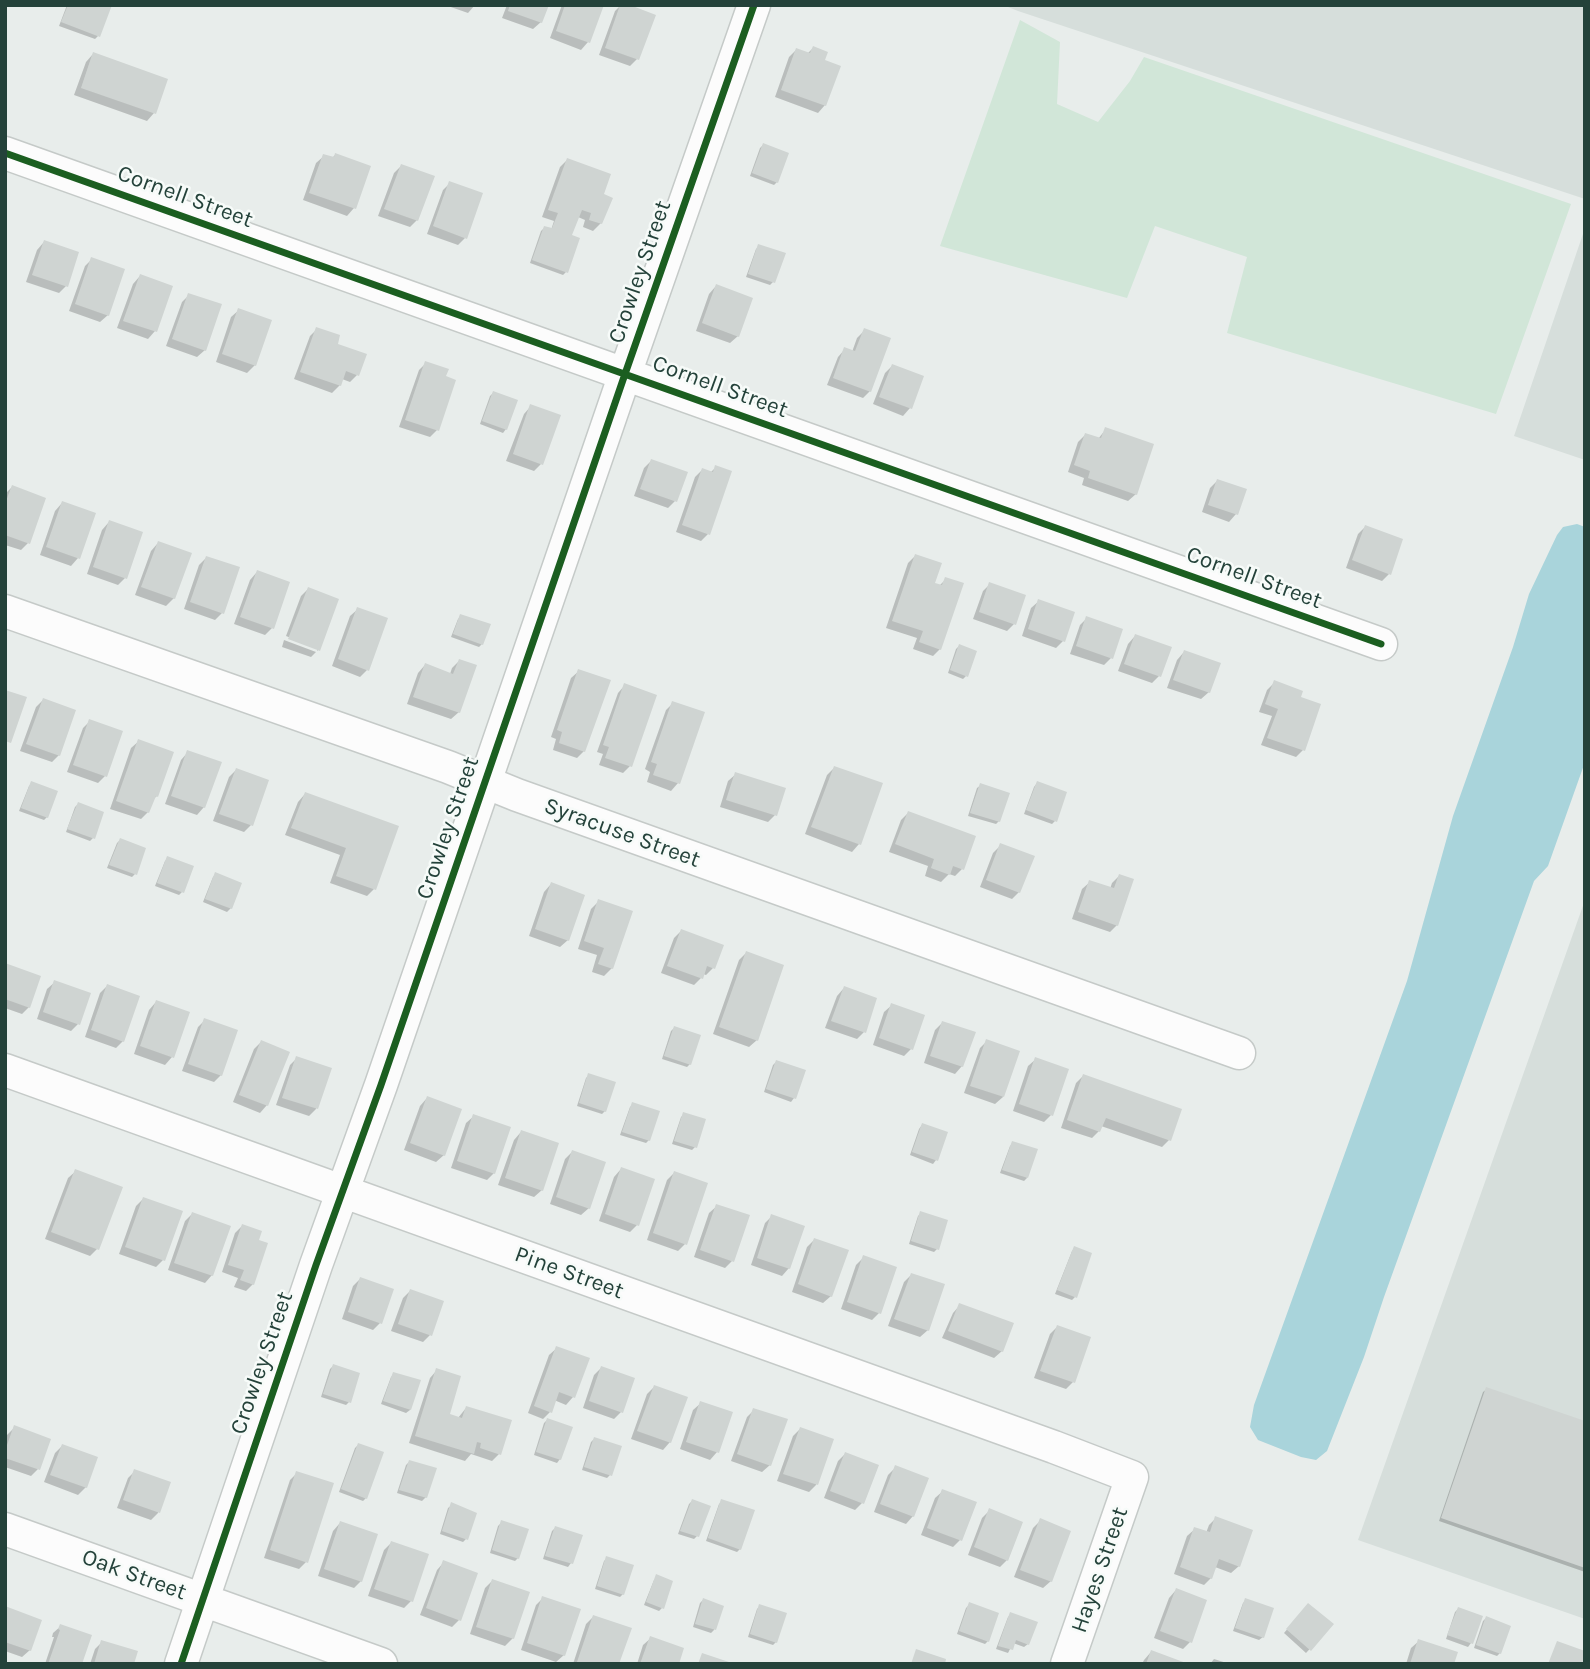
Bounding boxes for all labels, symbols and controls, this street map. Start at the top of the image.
street label: Cornell Street [113,160,257,234]
street label: Crowley Street [603,197,677,347]
street label: Cornell Street [648,350,792,424]
street label: Cornell Street [1182,541,1326,615]
street label: Crowley Street [411,753,485,903]
street label: Syracuse Street [540,792,704,874]
street label: Pine Street [511,1241,627,1305]
street label: Crowley Street [225,1288,299,1438]
street label: Hayes Street [1066,1503,1134,1637]
street label: Oak Street [78,1543,190,1607]

